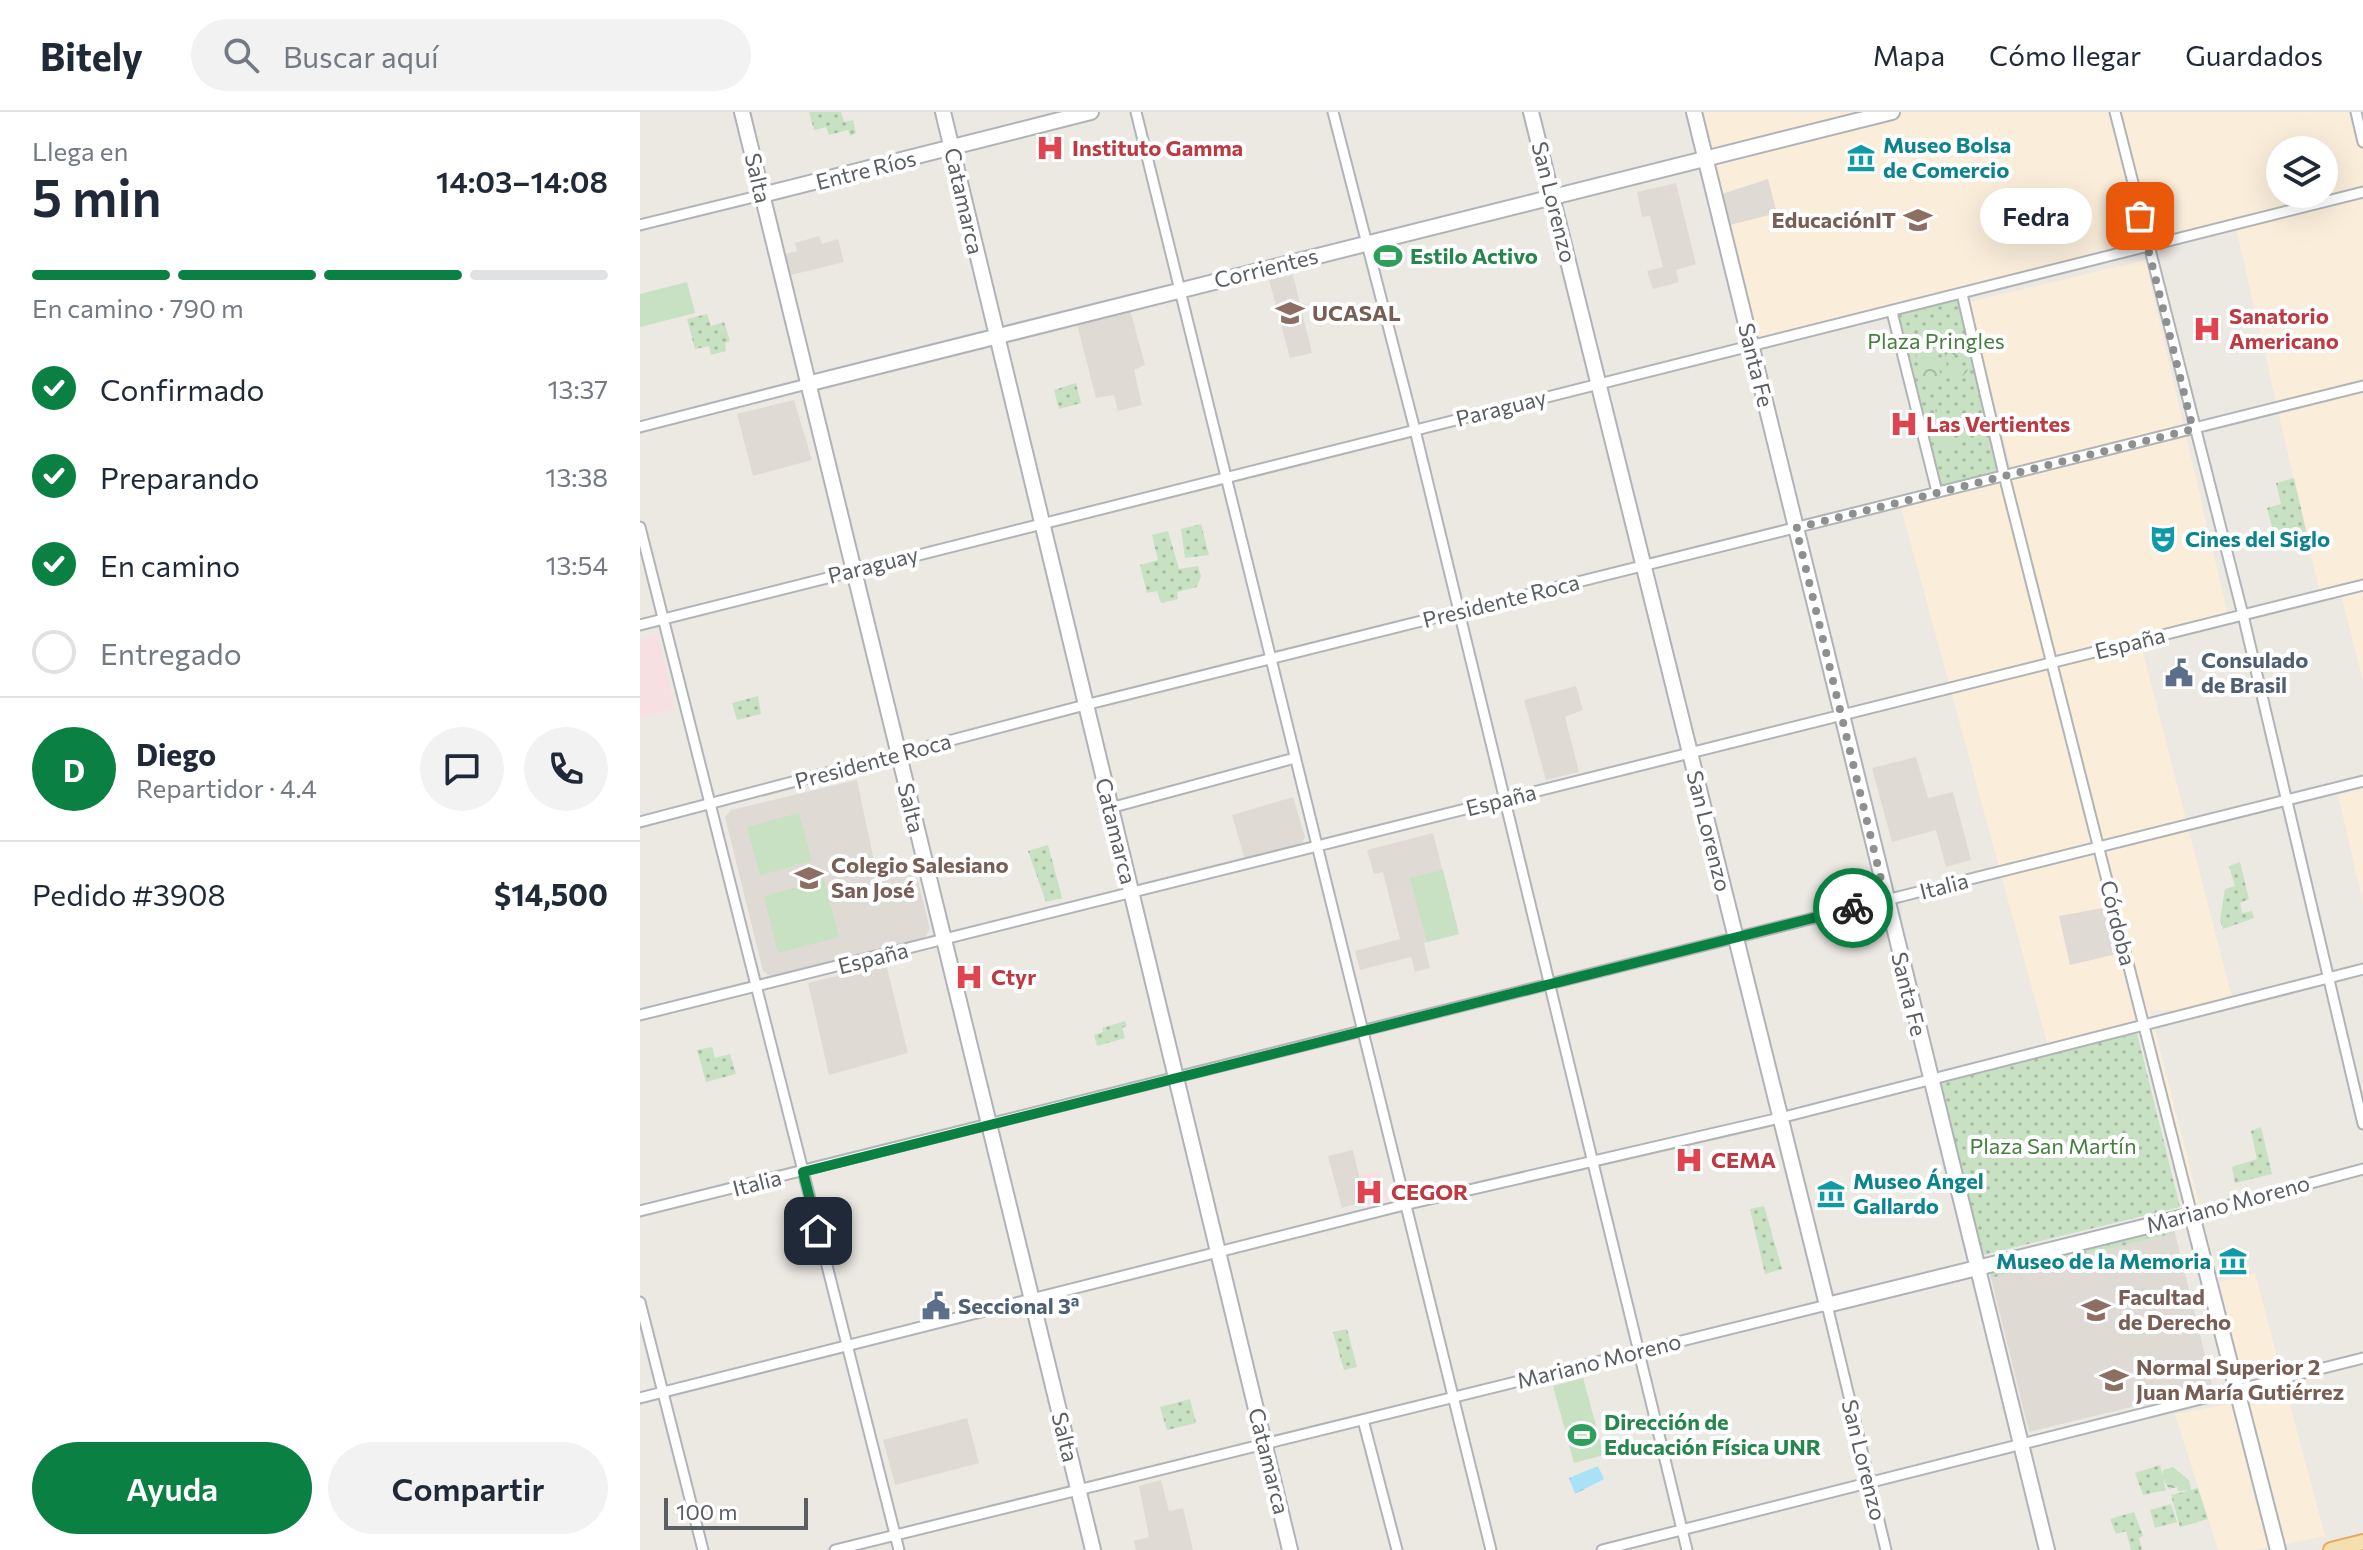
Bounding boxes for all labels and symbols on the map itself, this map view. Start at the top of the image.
place label: Museo Bolsa de Comercio [1883,131,2011,183]
hospital icon: Instituto Gamma [1035,133,1065,163]
place label: Instituto Gamma [1072,134,1243,161]
street label: San Lorenzo [1526,139,1583,265]
museum icon: Museo Bolsa de Comercio [1846,143,1876,173]
street label: Entre Ríos [813,144,919,195]
street label: Catamarca [939,145,990,257]
street label: Salta [740,150,777,206]
pin [2106,182,2174,250]
callout: Fedra [1980,188,2092,244]
school or university icon: EducaciónIT [1903,205,1933,235]
place label: EducaciónIT [1771,206,1896,233]
sports icon: Estilo Activo [1373,241,1403,271]
street label: Corrientes [1211,242,1321,293]
place label: Estilo Activo [1410,242,1538,269]
school or university icon: UCASAL [1275,298,1305,328]
place label: UCASAL [1312,299,1401,326]
place label: Sanatorio Americano [2229,302,2339,354]
hospital icon: Sanatorio Americano [2192,314,2222,344]
street label: Santa Fe [1733,320,1780,410]
park label: Plaza Pringles [1867,327,2005,354]
street label: Paraguay [1453,383,1549,432]
hospital icon: Las Vertientes [1889,409,1919,439]
place label: Las Vertientes [1926,410,2070,437]
theatre icon: Cines del Siglo [2148,524,2178,554]
place label: Cines del Siglo [2185,525,2330,552]
street label: Paraguay [825,540,921,589]
street label: Presidente Roca [1420,568,1582,633]
street label: España [2092,621,2168,664]
place label: Consulado de Brasil [2201,646,2308,698]
public building icon: Consulado de Brasil [2164,658,2194,688]
street label: Presidente Roca [792,727,954,794]
street label: San Lorenzo [1681,768,1738,894]
street label: Catamarca [1090,775,1143,887]
street label: España [1463,778,1539,821]
street label: Salta [892,780,931,836]
place label: Colegio Salesiano San José [831,851,1009,903]
school or university icon: Colegio Salesiano San José [794,863,824,893]
street label: Italia [1917,866,1971,905]
courier [1813,868,1893,948]
street label: Córdoba [2095,877,2142,968]
street label: España [835,936,911,979]
street label: Santa Fe [1886,949,1933,1039]
hospital icon: Ctyr [954,962,984,992]
place label: Ctyr [991,963,1036,990]
park label: Plaza San Martín [1969,1132,2137,1159]
hospital icon: CEMA [1674,1145,1704,1175]
place label: CEMA [1711,1146,1776,1173]
street label: Italia [730,1163,784,1202]
place label: Museo Ángel Gallardo [1853,1167,1984,1219]
street label: Mariano Moreno [2143,1169,2313,1238]
hospital icon: CEGOR [1354,1177,1384,1207]
place label: CEGOR [1391,1178,1468,1205]
museum icon: Museo Ángel Gallardo [1816,1179,1846,1209]
pin [784,1197,852,1265]
museum icon: Museo de la Memoria [2218,1246,2248,1276]
place label: Museo de la Memoria [1996,1247,2211,1274]
place label: Facultad de Derecho [2118,1283,2231,1335]
public building icon: Seccional 3ª [921,1291,951,1321]
place label: Seccional 3ª [958,1292,1079,1319]
school or university icon: Facultad de Derecho [2081,1295,2111,1325]
street label: Mariano Moreno [1514,1327,1684,1394]
place label: Normal Superior 2 Juan María Gutiérrez [2136,1353,2344,1405]
school or university icon: Normal Superior 2 Juan María Gutiérrez [2099,1365,2129,1395]
street label: San Lorenzo [1836,1397,1893,1523]
street label: Catamarca [1243,1405,1296,1517]
place label: Dirección de Educación Física UNR [1604,1408,1821,1460]
street label: Salta [1046,1409,1085,1465]
sports icon: Dirección de Educación Física UNR [1567,1420,1597,1450]
scale bar [664,1494,808,1530]

